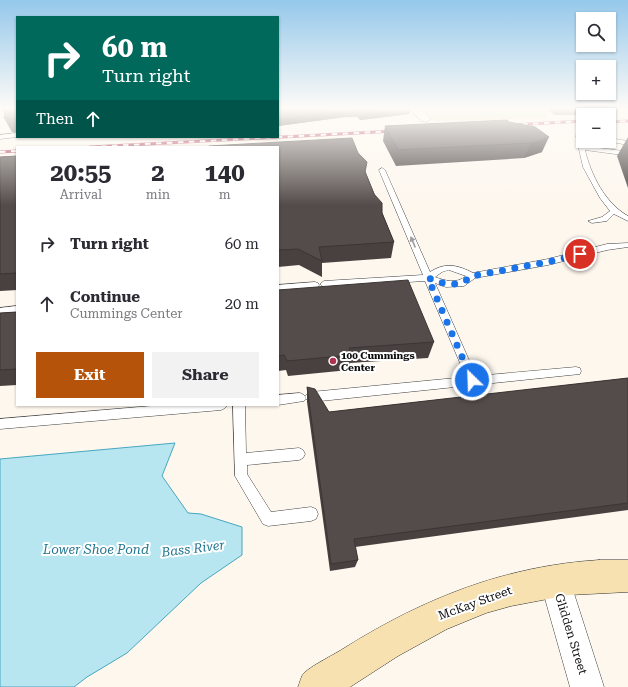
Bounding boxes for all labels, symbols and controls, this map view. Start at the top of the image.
map controls [576,12,616,148]
button: search [576,12,616,52]
text: 60 m [102,31,167,64]
icon: right [36,32,88,84]
button: + [576,60,616,100]
text: Turn right [102,65,190,86]
icon: ahead [82,108,104,130]
button: − [576,108,616,148]
text: Then [36,110,74,128]
text: 20:55 [50,159,112,187]
text: 2 [151,159,165,187]
text: 140 [204,159,245,187]
text: Arrival [60,187,102,202]
text: min [146,187,170,202]
text: m [219,187,231,202]
icon: right [36,233,58,255]
text: Turn right [70,235,149,253]
text: 60 m [225,235,259,253]
one-way arrow [409,236,415,248]
pin [563,237,597,271]
icon: arrive [569,243,591,265]
text: Continue [70,288,140,306]
icon: ahead [36,293,58,315]
text: 20 m [225,295,259,313]
text: Cummings Center [70,306,183,321]
place label: 100 Cummings Center [341,350,415,373]
button: Exit [36,352,144,398]
button: Share [152,352,259,398]
marker: 100 Cummings Center [328,356,338,366]
position arrow [451,359,493,401]
water label: Bass River [160,537,226,560]
water label: Lower Shoe Pond [42,542,149,557]
street label: McKay Street [436,583,514,623]
street label: Glidden Street [552,592,590,677]

